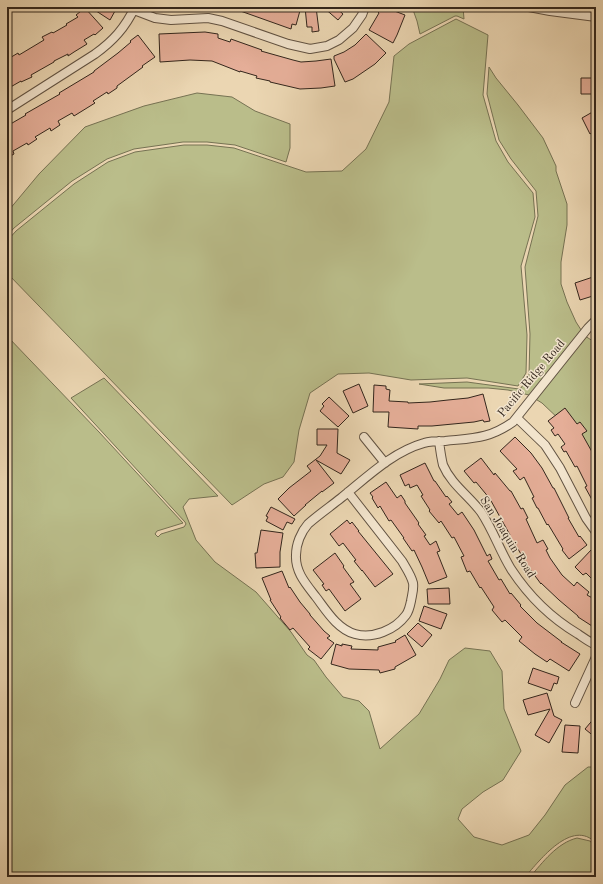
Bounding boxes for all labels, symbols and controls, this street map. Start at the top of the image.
street label: Pacific Ridge Road [496,338,568,420]
street label: San Joaquin Road [477,495,537,580]

